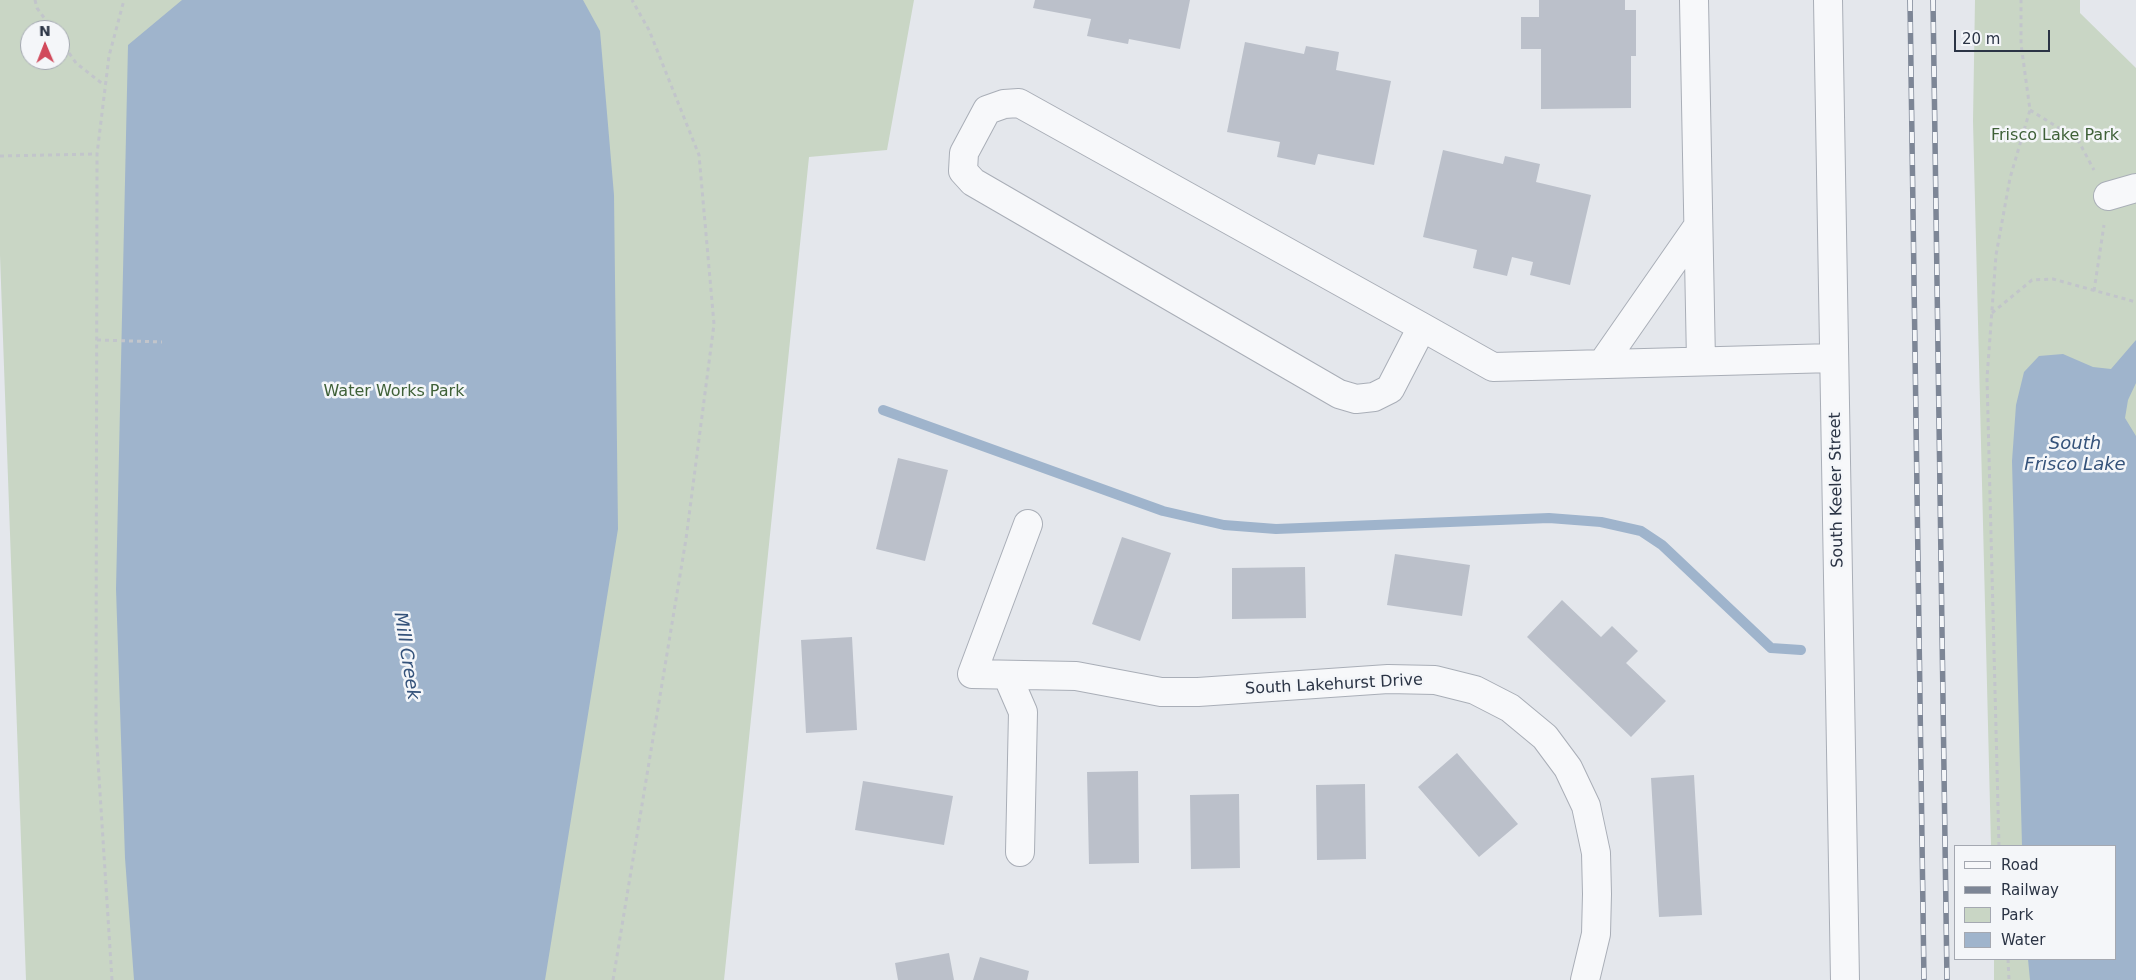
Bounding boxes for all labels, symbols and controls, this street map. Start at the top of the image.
north arrow [20,20,70,70]
scale bar [1956,20,2052,52]
text: N [39,23,51,39]
text: 20 m [1962,30,2000,48]
park label: Frisco Lake Park [1991,126,2119,146]
park label: Water Works Park [324,382,464,402]
street label: South Keeler Street [1826,412,1848,568]
water label: South Frisco Lake [2024,433,2126,476]
water label: Mill Creek [388,610,424,702]
street label: South Lakehurst Drive [1245,671,1423,699]
legend [1954,845,2116,960]
text: Road [2001,856,2039,874]
text: Railway [2001,881,2059,899]
text: Park [2001,906,2033,924]
text: Water [2001,931,2045,949]

